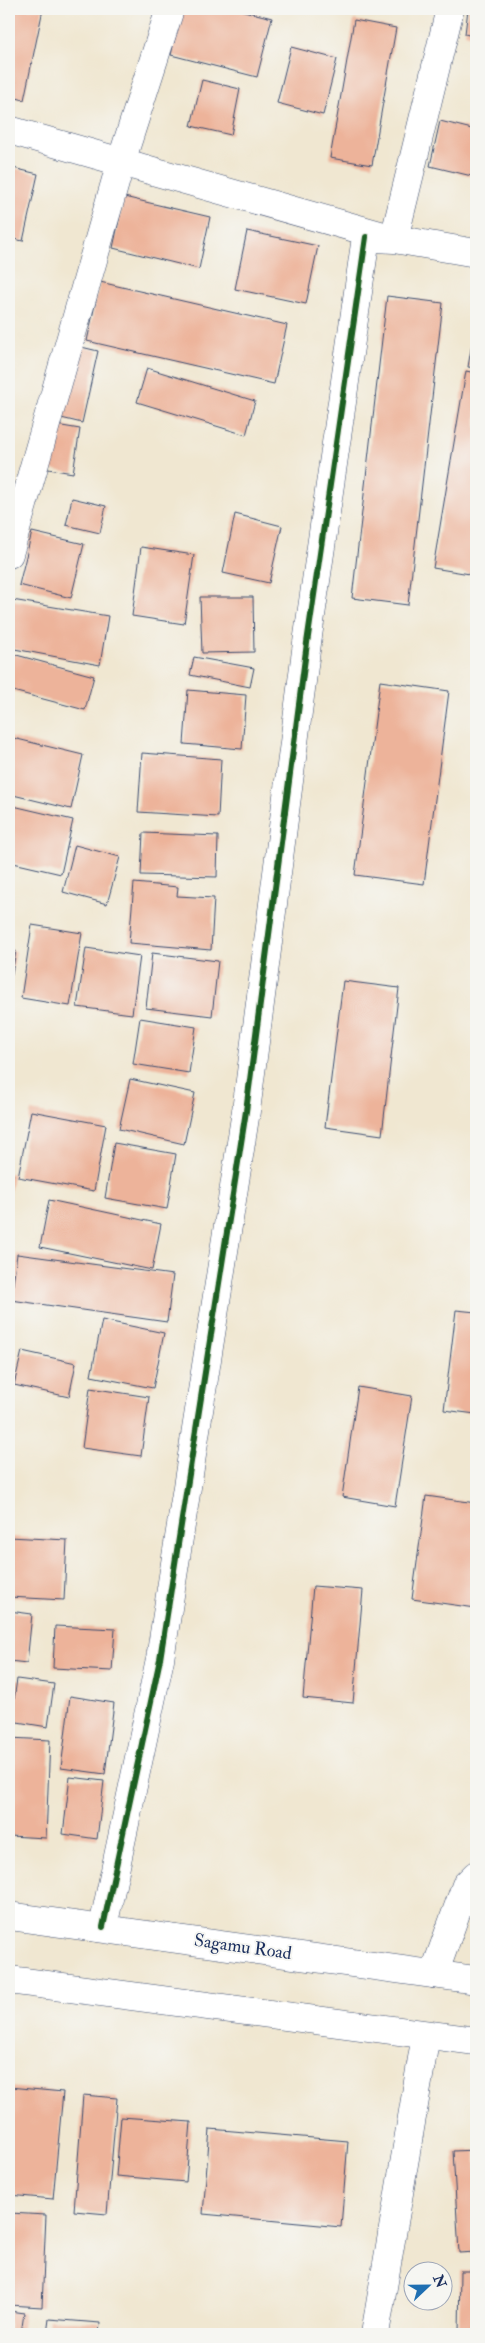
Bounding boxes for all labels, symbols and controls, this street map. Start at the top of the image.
street label: Sagamu Road [193,1929,293,1965]
north arrow [402,2260,452,2310]
text: N [429,2271,450,2291]

